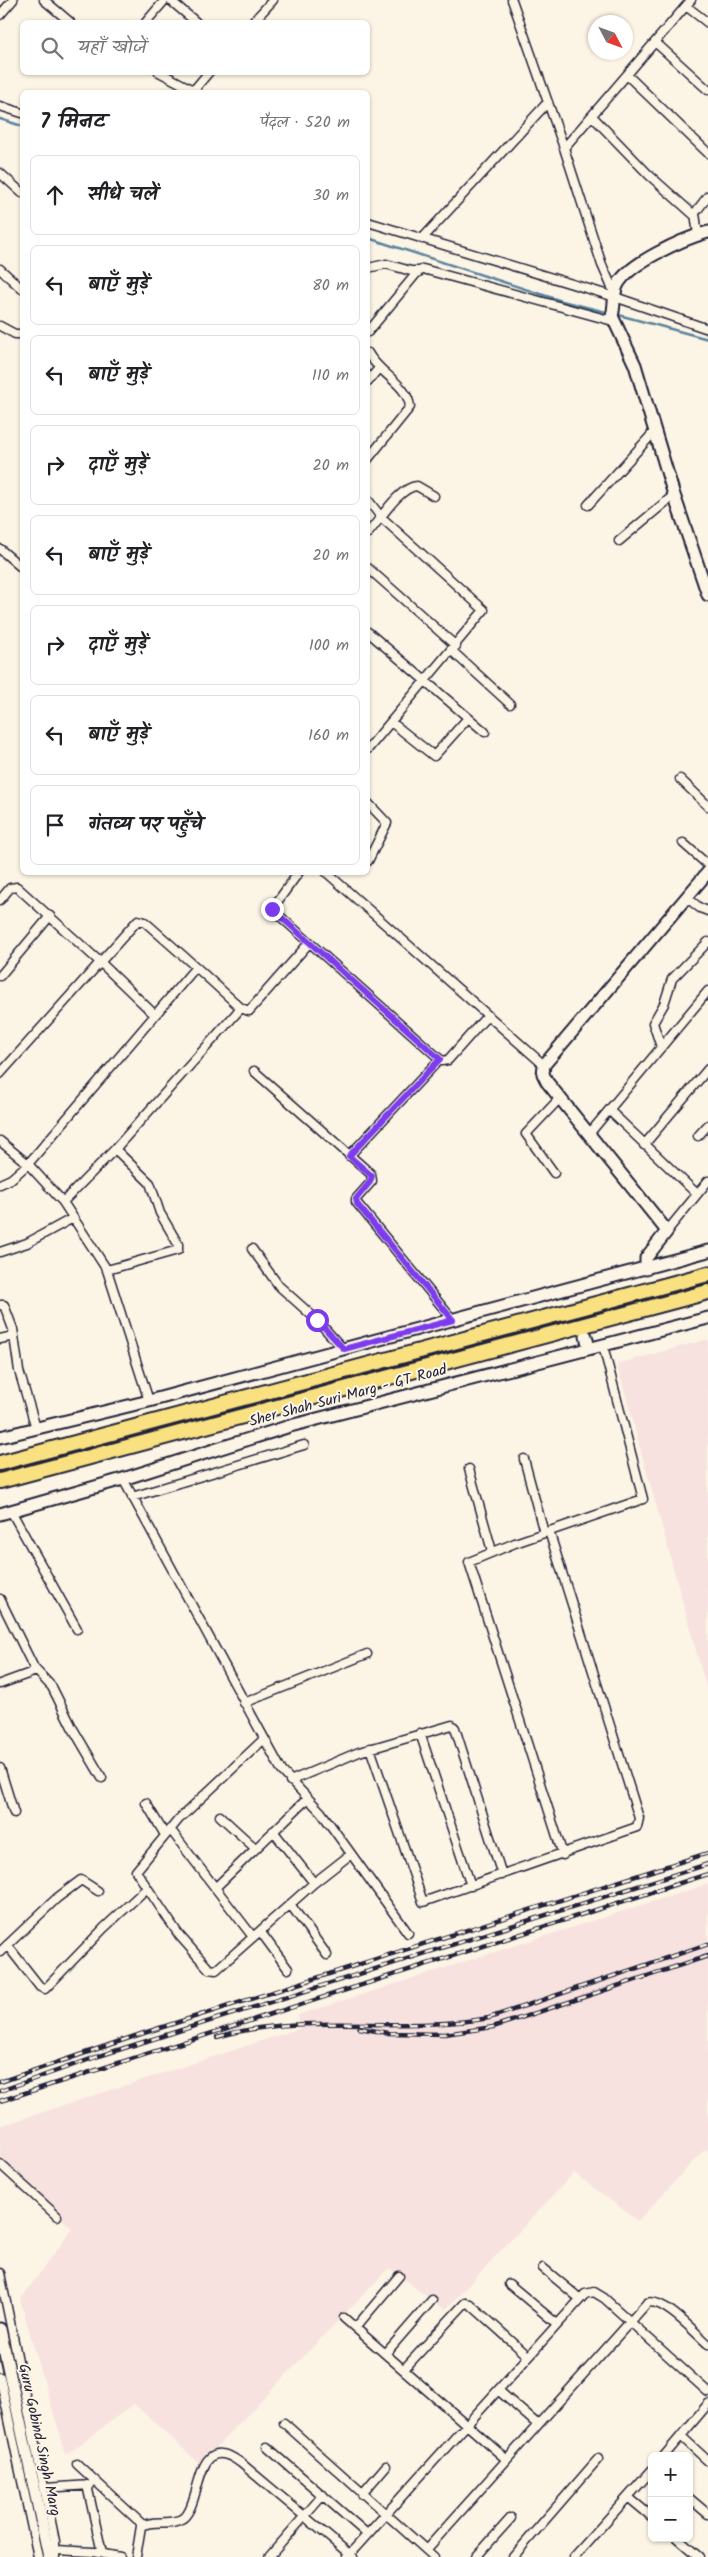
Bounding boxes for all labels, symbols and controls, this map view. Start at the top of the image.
north arrow [588,15,633,60]
search box [20,20,370,75]
text: यहाँ खोजें [78,33,147,63]
icon: search [38,34,66,62]
text: 7 मिनट [40,106,106,139]
text: पैदल · 520 m [260,110,350,135]
text: सीधे चलें [88,180,158,210]
icon: ahead [41,181,69,209]
text: 30 m [313,183,349,208]
text: बाएँ मुड़ें [88,270,149,300]
icon: left [41,271,69,299]
text: 80 m [312,273,349,298]
text: बाएँ मुड़ें [88,360,149,390]
icon: left [41,361,69,389]
text: 110 m [312,363,349,388]
text: दाएँ मुड़ें [88,450,147,480]
icon: right [41,451,69,479]
text: 20 m [313,453,349,478]
text: बाएँ मुड़ें [88,540,149,570]
icon: left [41,541,69,569]
text: 20 m [313,543,349,568]
text: दाएँ मुड़ें [88,630,147,660]
icon: right [41,631,69,659]
text: 100 m [309,633,349,658]
text: बाएँ मुड़ें [88,720,149,750]
icon: left [41,721,69,749]
text: 160 m [308,723,349,748]
text: गंतव्य पर पहुँचे [88,810,203,840]
icon: arrive [41,811,69,839]
route end [261,898,284,921]
route start [306,1309,329,1332]
street label: Sher Shah Suri Marg - GT Road [247,1358,450,1434]
street label: Guru Gobind Singh Marg [11,2362,67,2518]
map controls [648,2452,693,2542]
button: + [648,2452,693,2497]
button: − [648,2497,693,2542]

